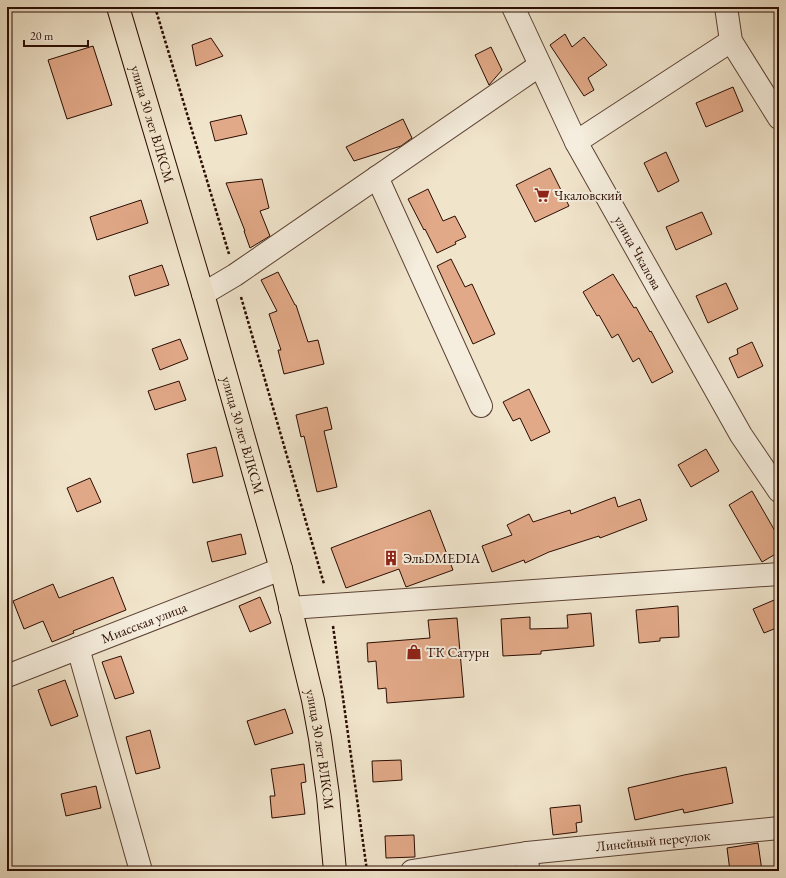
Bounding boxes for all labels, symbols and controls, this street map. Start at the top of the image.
scale bar [24,22,88,48]
text: 20 m [30,28,54,44]
street label: улица 30 лет ВЛКСМ [127,63,179,185]
supermarket icon: Чкаловский [533,186,551,204]
place label: Чкаловский [554,186,623,204]
street label: улица Чкалова [610,212,667,293]
street label: улица 30 лет ВЛКСМ [218,374,268,497]
building icon: ЭльDMEDIA [382,549,400,567]
place label: ЭльDMEDIA [403,549,481,567]
street label: Миасская улица [99,598,190,647]
shop icon: ТК Сатурн [405,643,423,661]
place label: ТК Сатурн [426,643,489,661]
street label: улица 30 лет ВЛКСМ [302,687,338,811]
street label: Линейный переулок [595,826,711,855]

